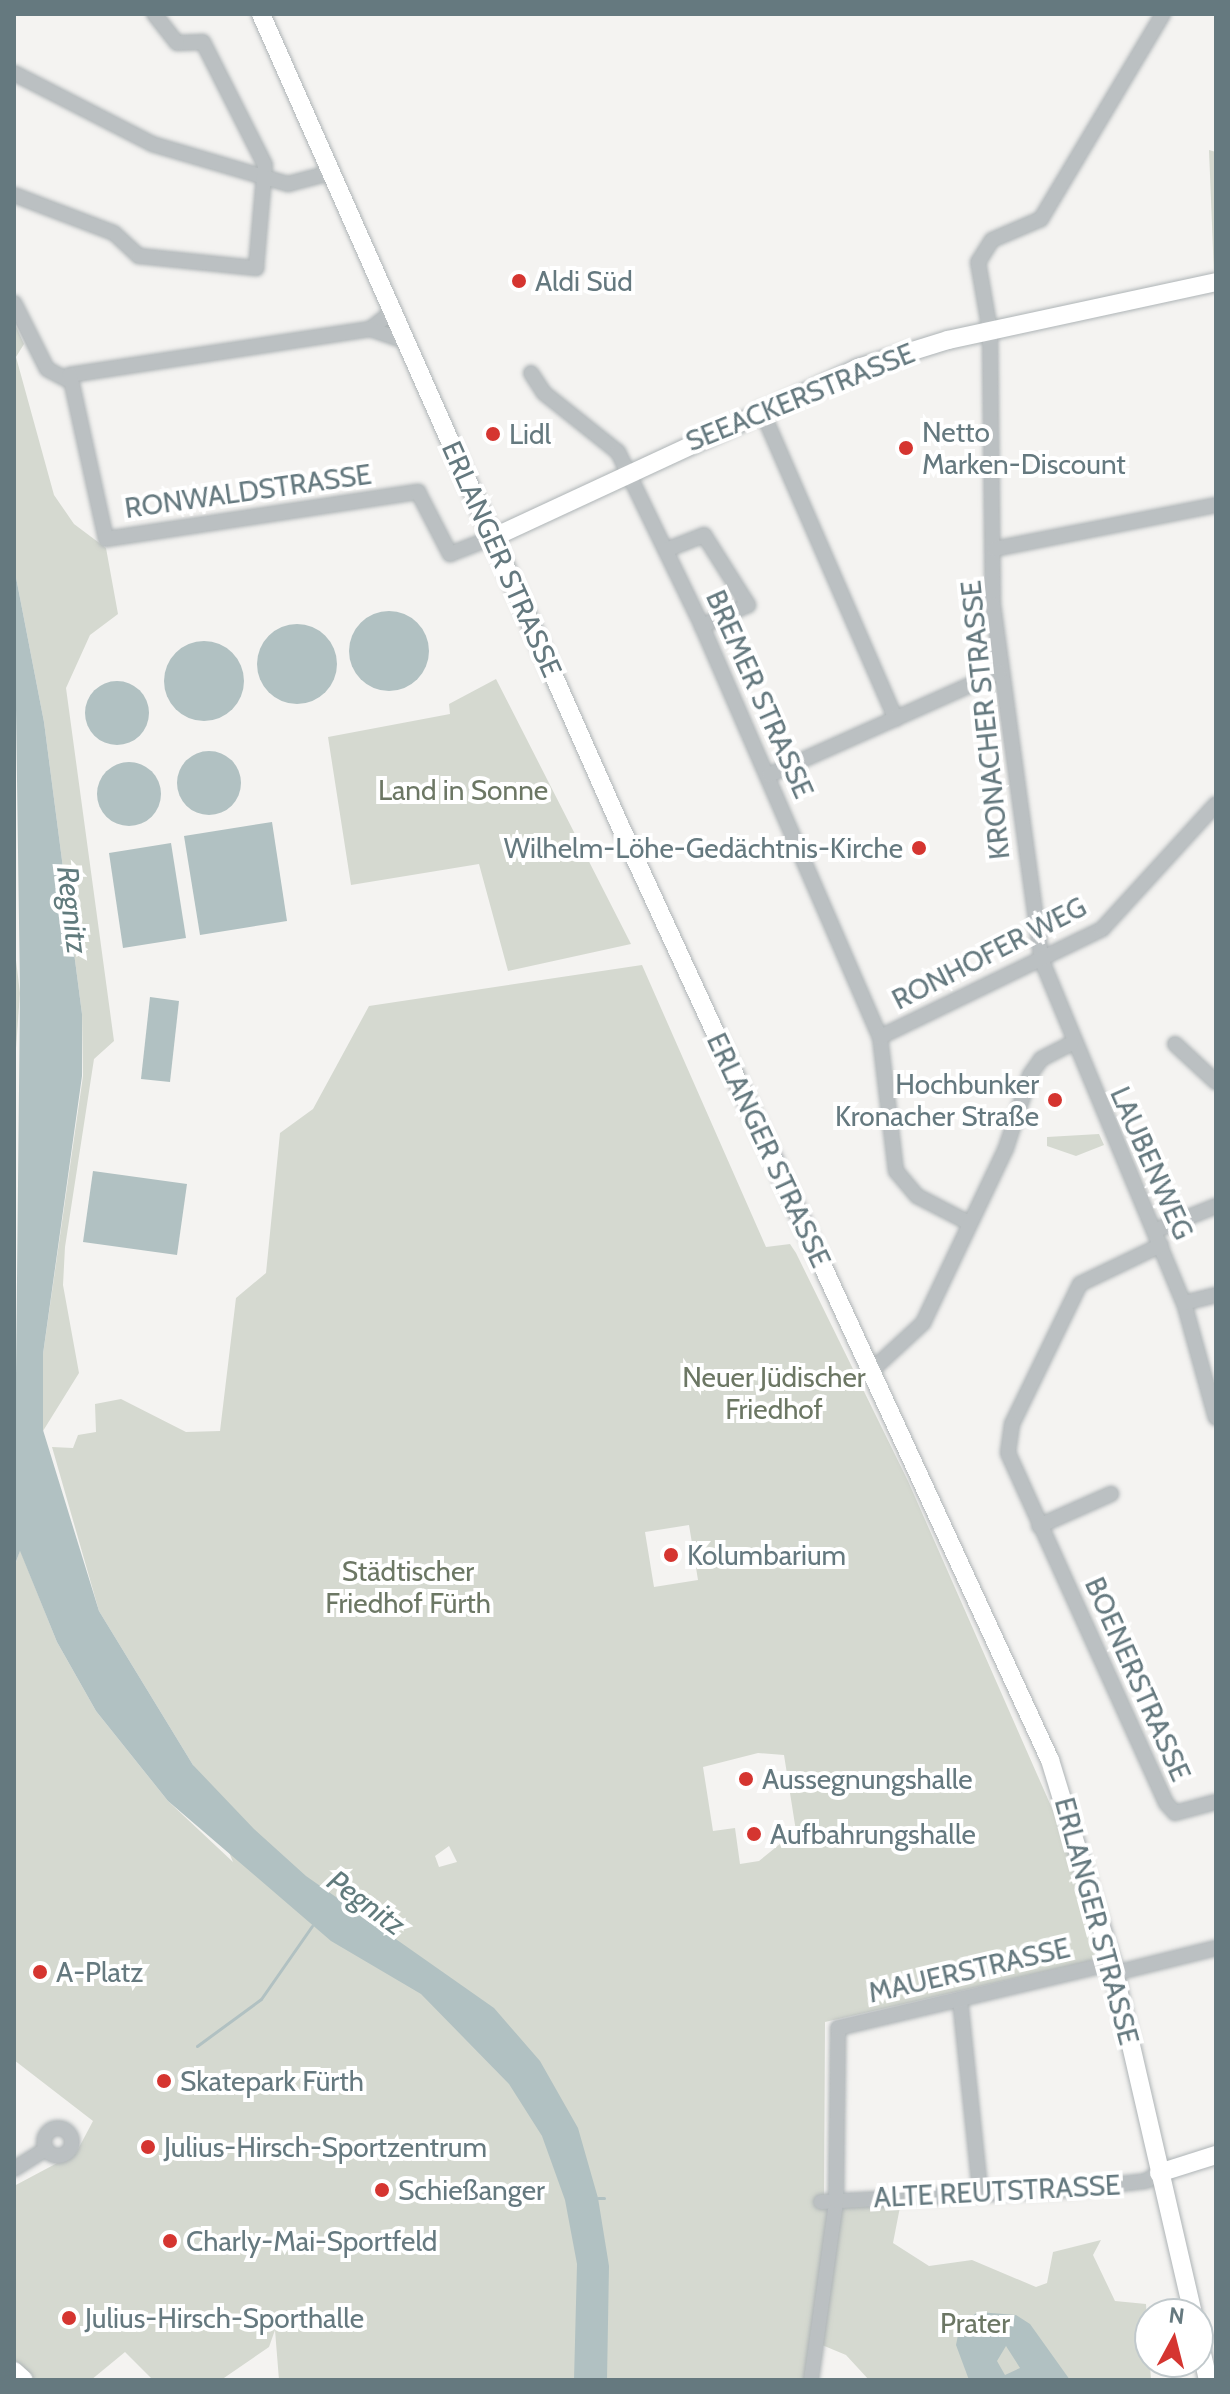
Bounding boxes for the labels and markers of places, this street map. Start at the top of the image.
place label: Aldi Süd [535,264,633,298]
marker: Aldi Süd [510,272,528,290]
place label: Netto Marken-Discount [922,415,1126,481]
place label: Lidl [509,417,551,451]
marker: Lidl [484,425,502,443]
marker: Netto Marken-Discount [897,439,915,457]
place label: Wilhelm-Löhe-Gedächtnis-Kirche [504,831,903,865]
marker: Wilhelm-Löhe-Gedächtnis-Kirche [910,839,928,857]
place label: Hochbunker Kronacher Straße [835,1067,1039,1133]
marker: Hochbunker Kronacher Straße [1046,1091,1064,1109]
place label: Kolumbarium [687,1538,846,1572]
marker: Kolumbarium [662,1546,680,1564]
place label: Aussegnungshalle [762,1762,973,1796]
marker: Aussegnungshalle [737,1770,755,1788]
place label: Aufbahrungshalle [770,1817,976,1851]
marker: Aufbahrungshalle [745,1825,763,1843]
place label: A-Platz [56,1955,143,1989]
marker: A-Platz [31,1963,49,1981]
place label: Skatepark Fürth [180,2064,364,2098]
marker: Skatepark Fürth [155,2072,173,2090]
place label: Julius-Hirsch-Sportzentrum [164,2130,487,2164]
marker: Julius-Hirsch-Sportzentrum [139,2138,157,2156]
place label: Schießanger [398,2173,545,2207]
marker: Schießanger [373,2181,391,2199]
place label: Charly-Mai-Sportfeld [186,2224,437,2258]
marker: Charly-Mai-Sportfeld [161,2232,179,2250]
place label: Julius-Hirsch-Sporthalle [85,2301,364,2335]
marker: Julius-Hirsch-Sporthalle [60,2309,78,2327]

